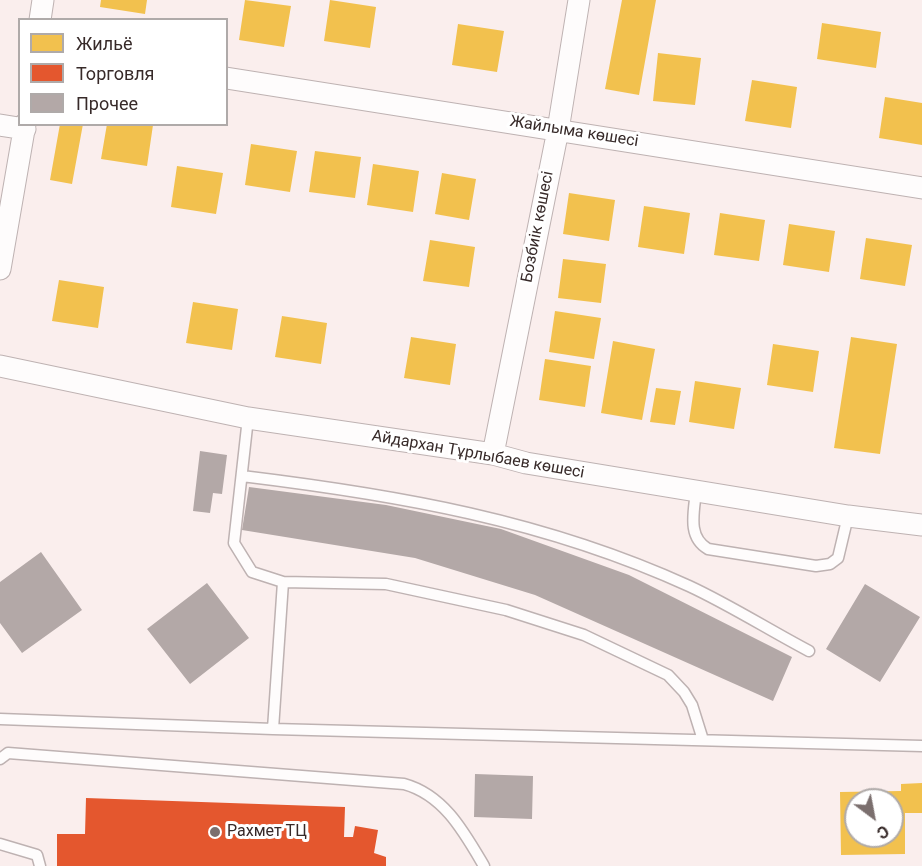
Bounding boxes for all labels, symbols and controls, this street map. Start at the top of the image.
legend [18,18,228,126]
text: Жильё [76,33,132,54]
text: Торговля [76,63,154,84]
text: Прочее [76,93,138,114]
street label: Жайлыма көшесі [508,112,640,152]
street label: Бозбиік көшесі [518,170,558,284]
street label: Айдархан Тұрлыбаев көшесі [370,427,586,483]
north arrow [844,788,904,848]
text: С [873,821,892,843]
place label: Рахмет ТЦ [227,822,307,842]
marker: Рахмет ТЦ [208,825,222,839]

